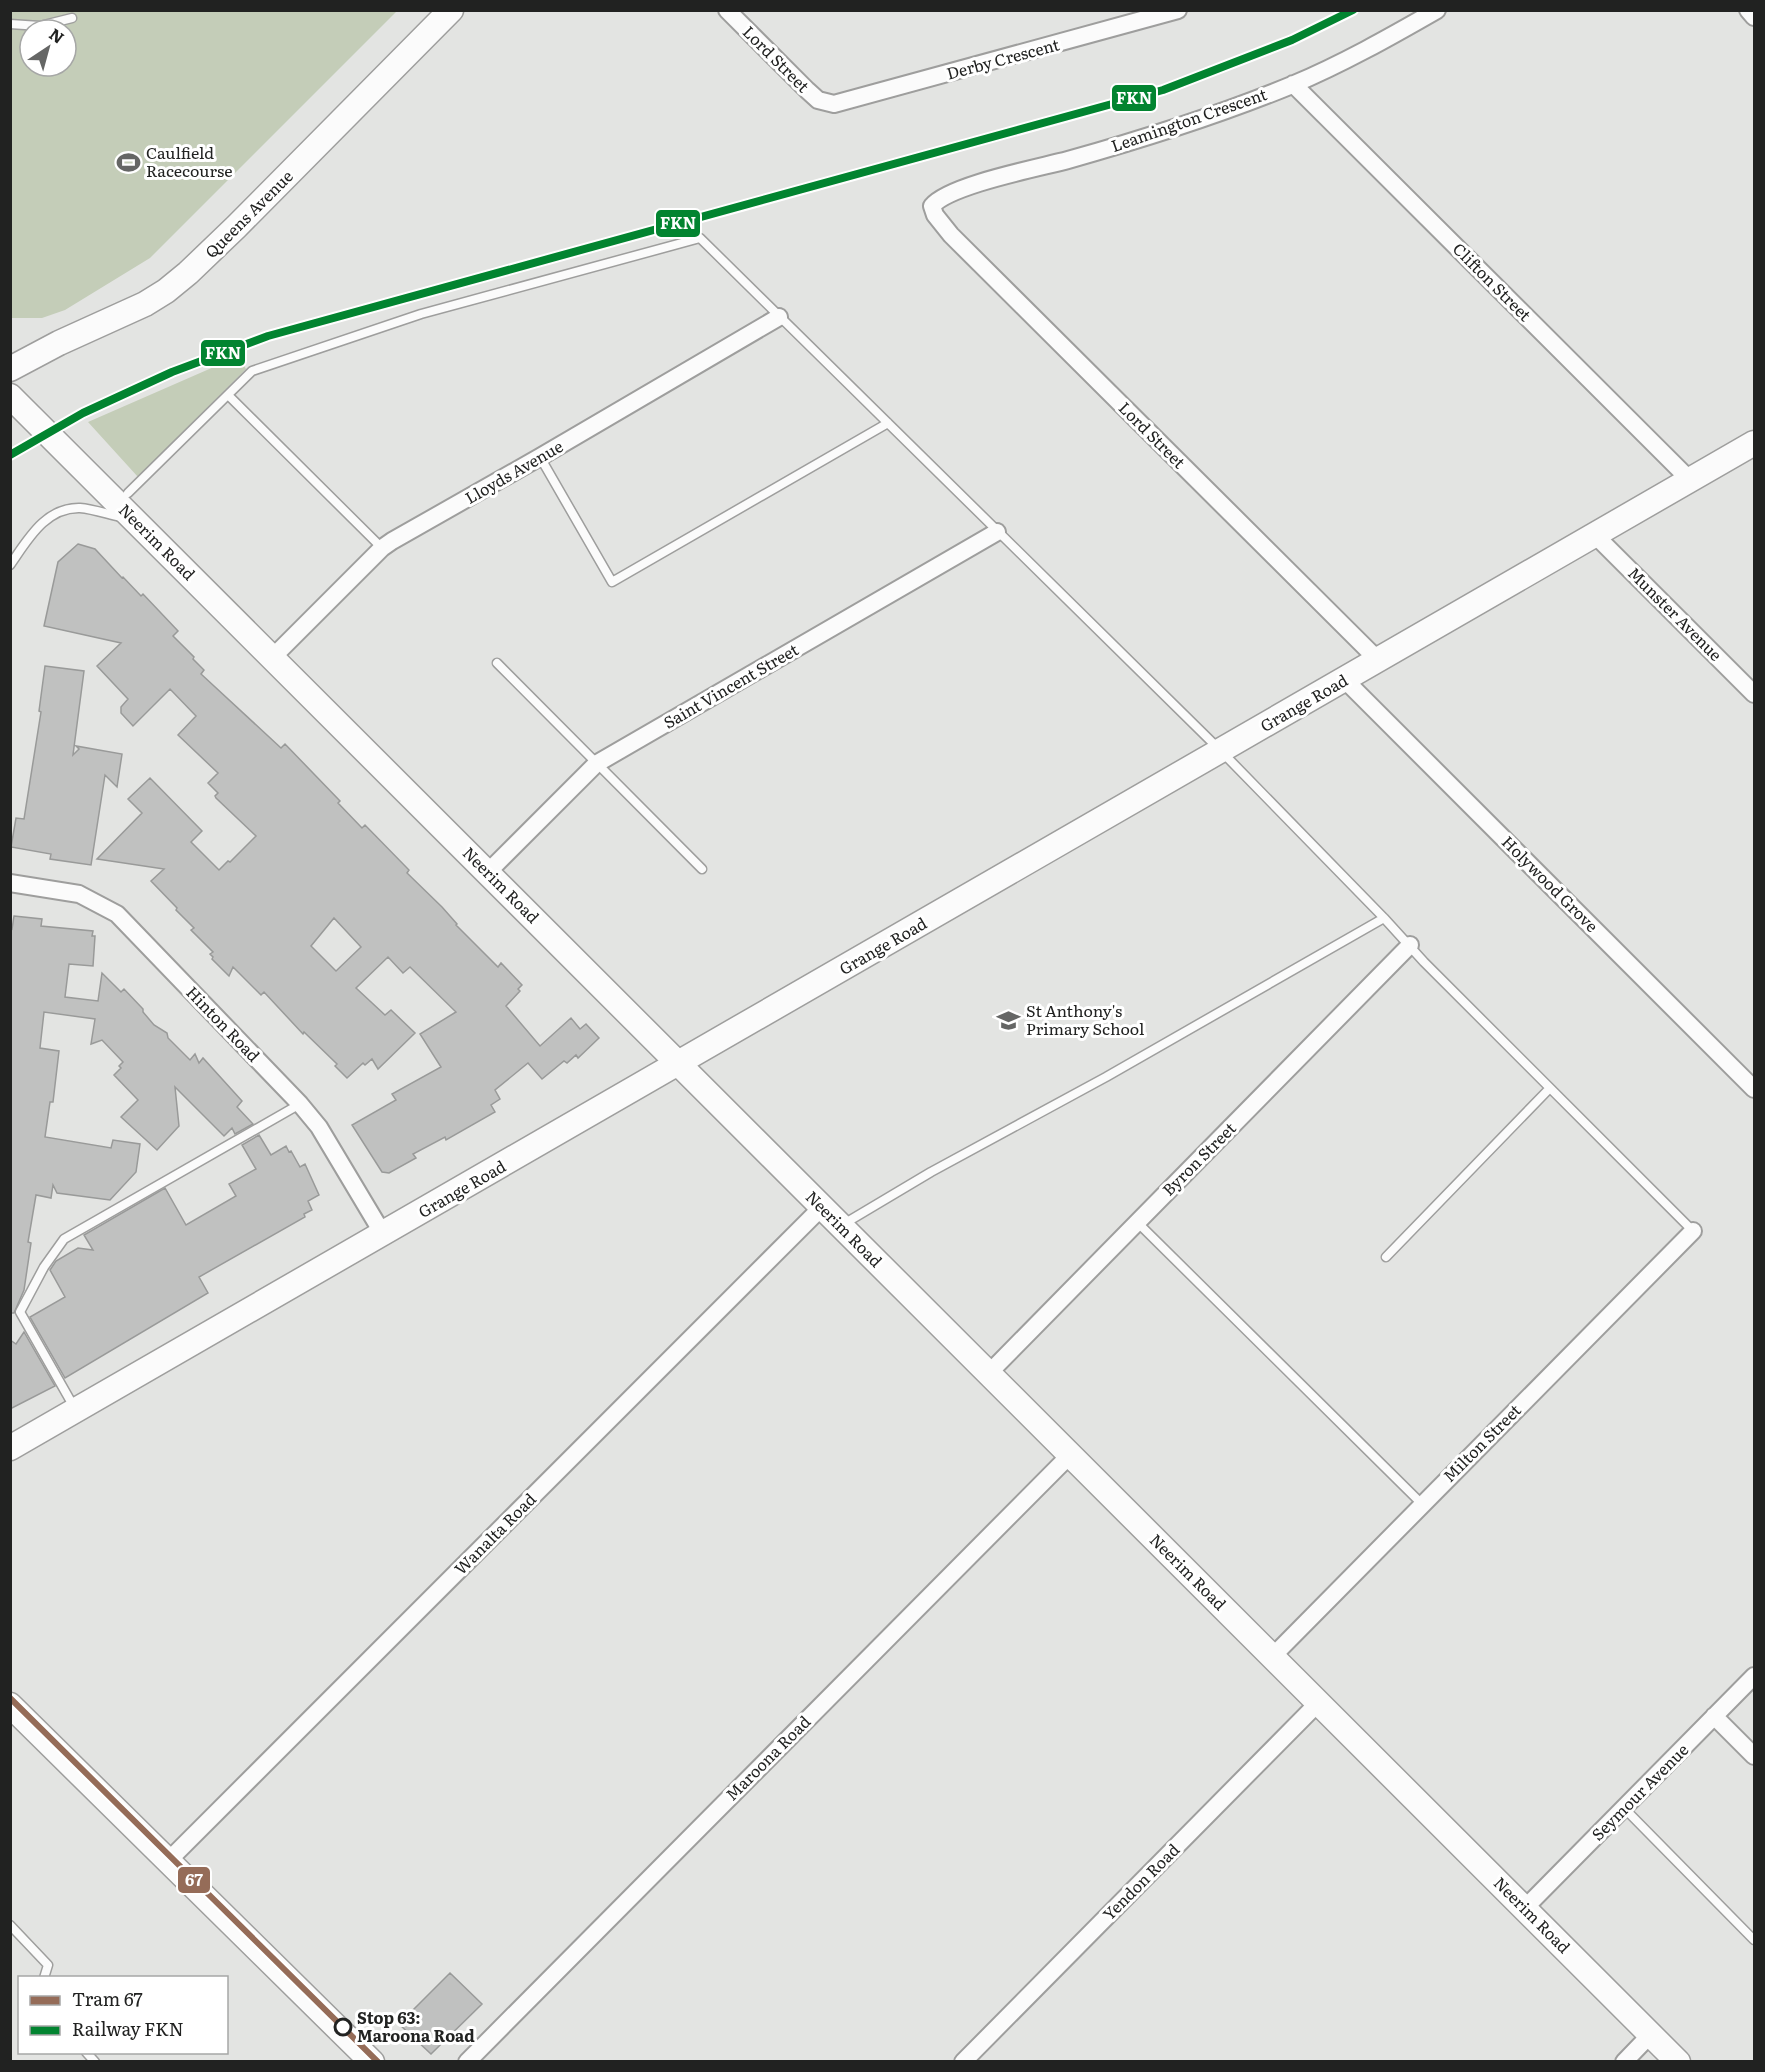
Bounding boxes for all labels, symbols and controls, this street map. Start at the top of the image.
north arrow [18,18,78,78]
street label: Lord Street [738,20,816,97]
text: N [45,21,70,49]
street label: Derby Crescent [944,31,1062,85]
street label: Leamington Crescent [1108,81,1270,157]
line badge: FKN [1111,84,1157,112]
text: FKN [1116,85,1152,109]
place label: Caulfield Racecourse [146,140,233,182]
sports icon: Caulfield Racecourse [115,149,141,175]
street label: Queens Avenue [199,164,298,263]
line badge: FKN [655,209,701,238]
text: FKN [660,210,696,234]
street label: Clifton Street [1448,237,1538,326]
line badge: FKN [200,339,246,367]
text: FKN [205,340,241,364]
street label: Lord Street [1114,396,1192,473]
street label: Lloyds Avenue [460,433,567,509]
street label: Neerim Road [114,498,201,585]
street label: Munster Avenue [1623,561,1728,666]
street label: Saint Vincent Street [659,636,803,734]
street label: Grange Road [1255,667,1352,737]
street label: Holywood Grove [1497,830,1604,937]
street label: Neerim Road [458,841,545,928]
street label: Grange Road [834,910,931,980]
street label: Hinton Road [181,980,266,1067]
place label: St Anthony's Primary School [1026,998,1144,1040]
school or university icon: St Anthony's Primary School [995,1007,1021,1033]
street label: Byron Street [1156,1116,1241,1201]
street label: Grange Road [413,1153,510,1223]
street label: Neerim Road [801,1185,888,1272]
street label: Milton Street [1437,1398,1526,1487]
street label: Wanalta Road [448,1487,541,1580]
street label: Neerim Road [1145,1528,1232,1615]
street label: Maroona Road [719,1709,815,1805]
street label: Seymour Avenue [1585,1737,1693,1845]
street label: Yendon Road [1096,1837,1184,1925]
line badge: 67 [177,1866,211,1894]
text: 67 [185,1867,203,1891]
street label: Neerim Road [1489,1871,1576,1958]
legend [18,1976,228,2054]
text: Tram 67 [72,1985,143,2012]
place label: Stop 63: Maroona Road [357,2005,475,2047]
text: Railway FKN [72,2015,184,2042]
marker: Stop 63: Maroona Road [334,2018,352,2036]

